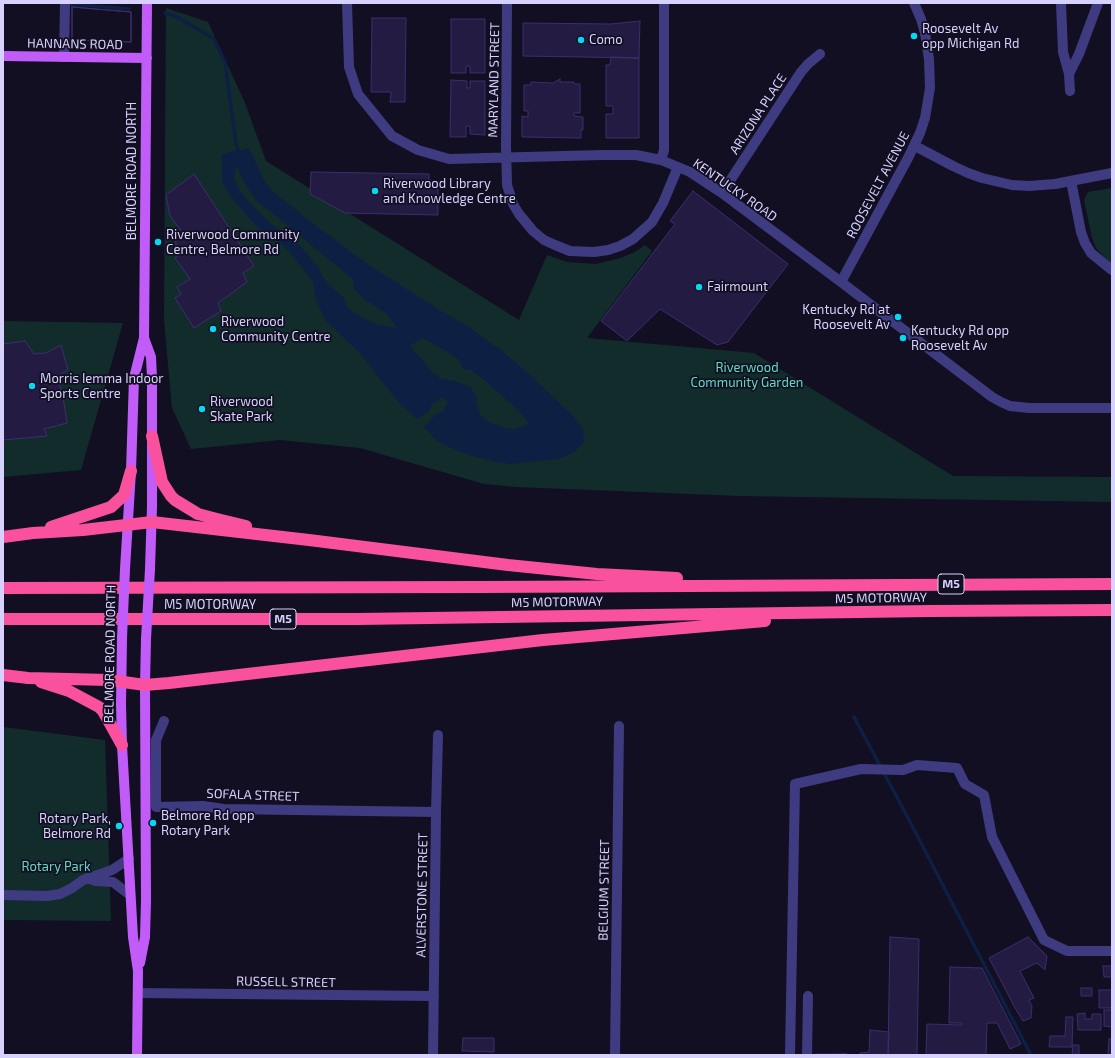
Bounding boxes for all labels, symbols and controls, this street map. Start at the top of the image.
place label: Roosevelt Av opp Michigan Rd [922,21,1019,52]
street label: MARYLAND STREET [485,22,503,138]
marker: Roosevelt Av opp Michigan Rd [909,31,919,41]
place label: Como [589,32,623,48]
street label: HANNANS ROAD [27,35,123,53]
marker: Como [576,35,586,45]
street label: ARIZONA PLACE [726,71,790,157]
street label: BELMORE ROAD NORTH [124,102,140,240]
street label: ROOSEVELT AVENUE [843,129,913,241]
street label: KENTUCKY ROAD [690,155,780,225]
place label: Riverwood Library and Knowledge Centre [383,176,516,207]
marker: Riverwood Library and Knowledge Centre [370,186,380,196]
place label: Riverwood Community Centre, Belmore Rd [166,227,300,258]
marker: Riverwood Community Centre, Belmore Rd [153,237,163,247]
place label: Fairmount [707,279,768,295]
marker: Fairmount [694,282,704,292]
place label: Kentucky Rd at Roosevelt Av [802,302,890,333]
marker: Kentucky Rd at Roosevelt Av [893,312,903,322]
place label: Riverwood Community Centre [221,314,330,345]
place label: Kentucky Rd opp Roosevelt Av [911,323,1009,354]
marker: Riverwood Community Centre [208,324,218,334]
marker: Kentucky Rd opp Roosevelt Av [898,333,908,343]
park label: Riverwood Community Garden [691,360,803,391]
place label: Morris Iemma Indoor Sports Centre [40,371,164,402]
marker: Morris Iemma Indoor Sports Centre [27,381,37,391]
place label: Riverwood Skate Park [210,394,273,425]
marker: Riverwood Skate Park [197,404,207,414]
road number: M5 [938,574,964,594]
street label: BELMORE ROAD NORTH [101,585,119,723]
street label: M5 MOTORWAY [835,589,927,607]
street label: M5 MOTORWAY [511,593,603,611]
street label: M5 MOTORWAY [164,597,256,613]
road number: M5 [270,609,296,629]
street label: SOFALA STREET [206,786,300,804]
place label: Belmore Rd opp Rotary Park [161,808,254,839]
place label: Rotary Park, Belmore Rd [39,811,111,842]
marker: Belmore Rd opp Rotary Park [148,818,158,828]
marker: Rotary Park, Belmore Rd [114,821,124,831]
street label: ALVERSTONE STREET [413,833,431,957]
street label: BELGIUM STREET [595,839,613,941]
park label: Rotary Park [21,859,91,875]
street label: RUSSELL STREET [236,973,336,991]

